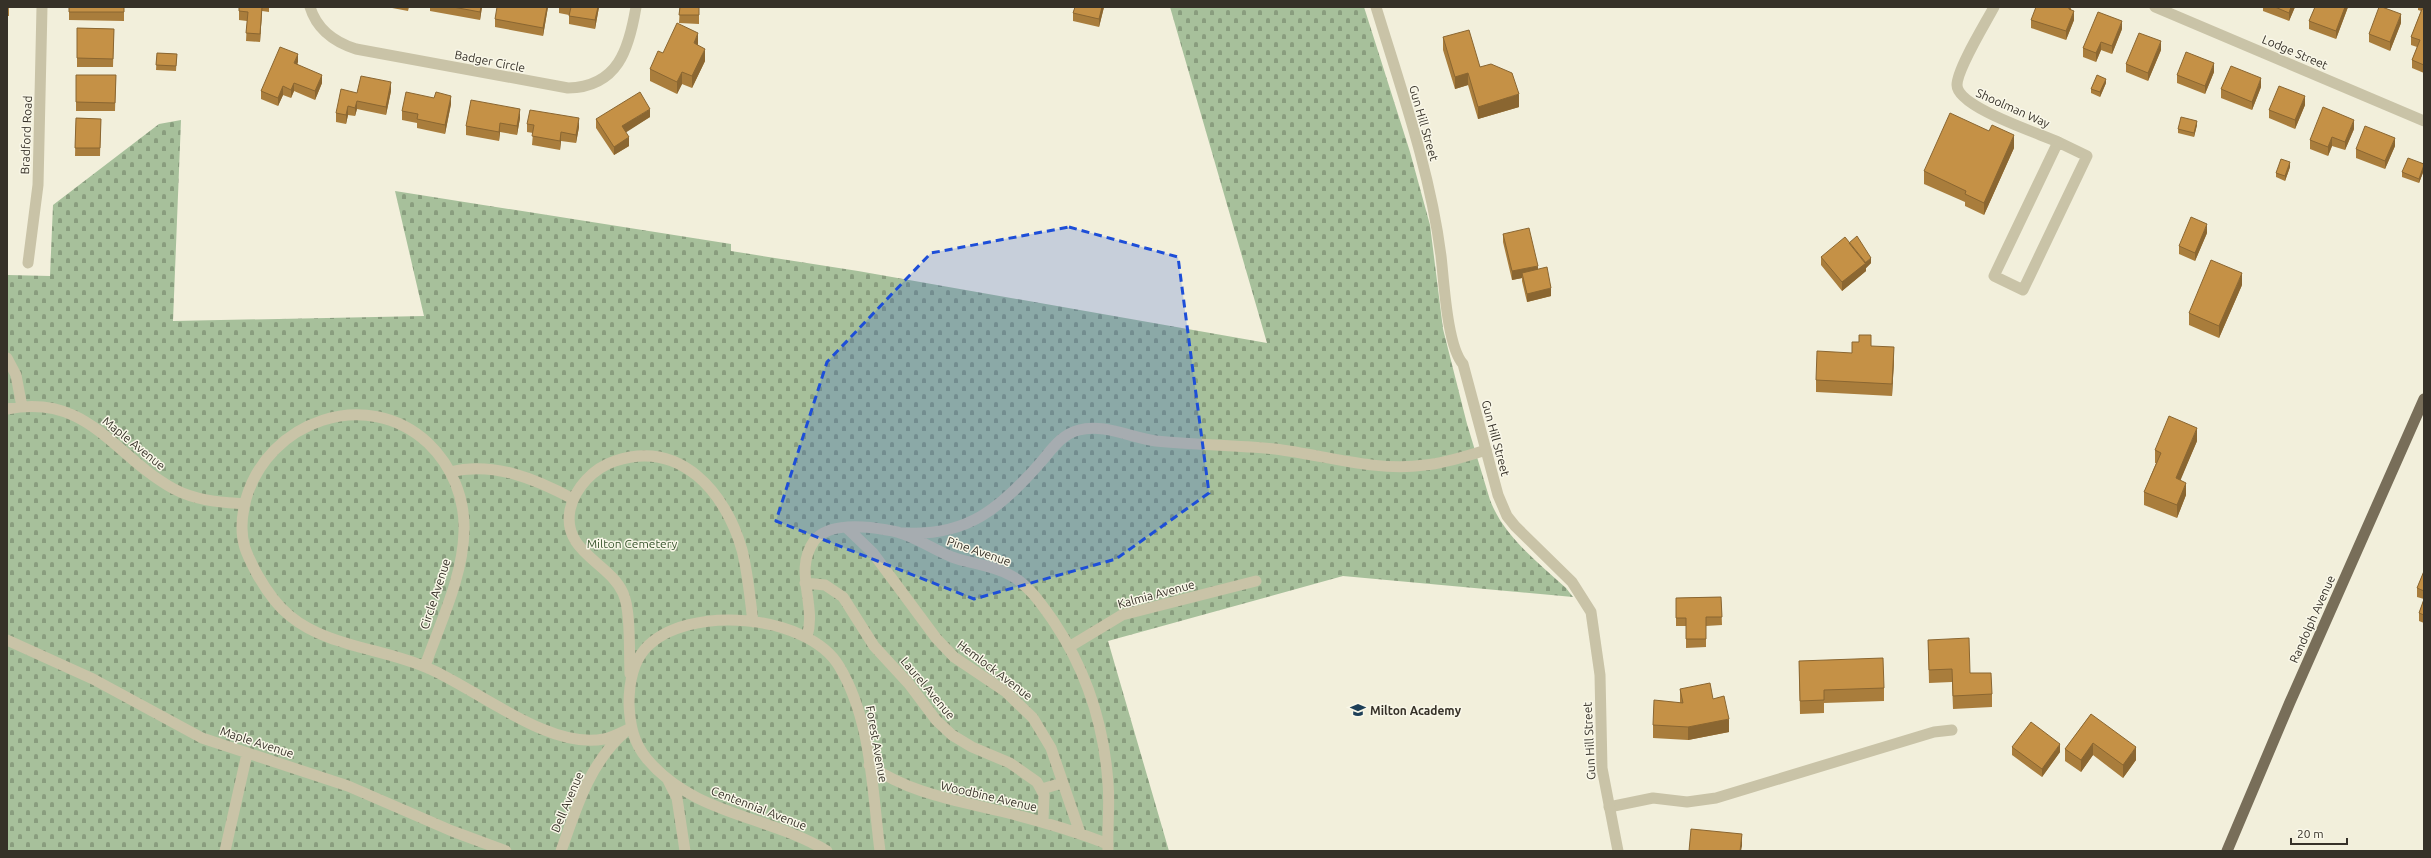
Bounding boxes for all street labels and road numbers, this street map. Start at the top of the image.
street label: Lodge Street [2260,32,2330,72]
street label: Badger Circle [454,48,526,74]
street label: Gun Hill Street [1407,84,1441,163]
street label: Shoolman Way [1974,86,2052,130]
street label: Bradford Road [18,95,34,175]
street label: Gun Hill Street [1480,399,1512,478]
street label: Maple Avenue [100,414,168,472]
street label: Pine Avenue [945,534,1013,568]
street label: Circle Avenue [417,557,453,631]
street label: Randolph Avenue [2287,573,2337,665]
street label: Kalmia Avenue [1116,577,1196,611]
street label: Hemlock Avenue [955,638,1035,702]
street label: Laurel Avenue [898,654,958,722]
street label: Gun Hill Street [1580,701,1598,780]
street label: Forest Avenue [864,705,890,783]
street label: Maple Avenue [219,724,295,760]
street label: Dell Avenue [548,770,586,834]
street label: Woodbine Avenue [940,779,1038,813]
street label: Centennial Avenue [709,784,809,832]

